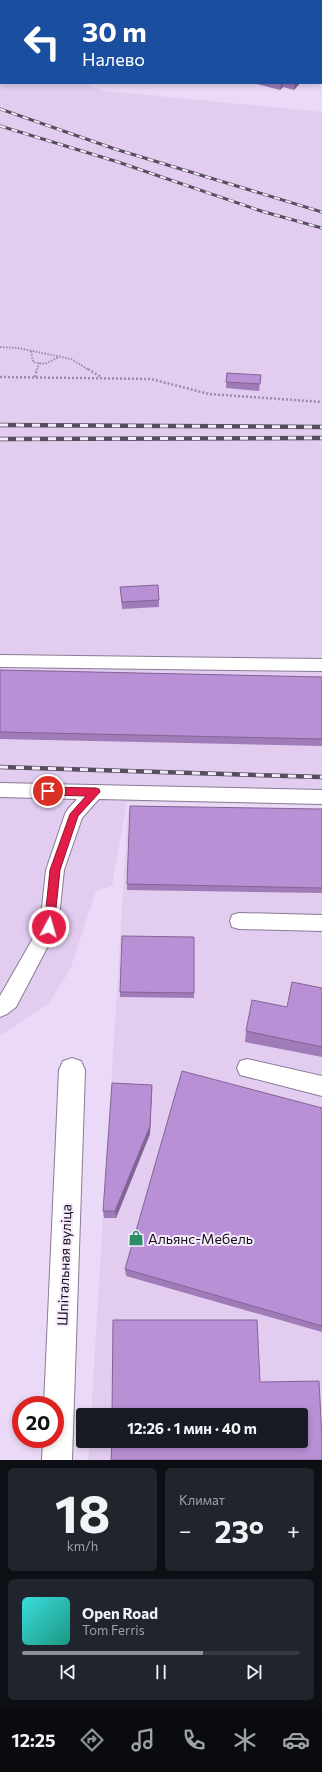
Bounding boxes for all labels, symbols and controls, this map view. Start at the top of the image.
text: 30 m [82,14,147,48]
icon: left [16,16,68,68]
text: Налево [82,48,145,70]
pin [31,774,65,808]
icon: arrive [37,780,59,802]
position arrow [28,906,70,948]
street label: Шпітальная вуліца [53,1204,75,1326]
shop icon: Альянс-Мебель [127,1229,145,1247]
place label: Альянс-Мебель [148,1230,253,1247]
speed limit sign: 20 [12,1396,64,1448]
text: 12:26 · 1 мин · 40 m [127,1419,257,1437]
text: 18 [55,1480,110,1544]
text: Климат [179,1492,225,1508]
text: 23° [215,1512,264,1549]
text: − [179,1517,192,1544]
text: + [287,1517,300,1544]
text: km/h [67,1538,98,1554]
text: Open Road [82,1604,158,1622]
text: Tom Ferris [82,1622,145,1638]
icon: previous [57,1661,79,1683]
icon: pause [150,1661,172,1683]
icon: next [243,1661,265,1683]
icon: directions [78,1726,106,1754]
icon: music [129,1726,157,1754]
icon: phone [180,1726,208,1754]
icon: climate [231,1726,259,1754]
icon: car [282,1726,310,1754]
text: 12:25 [12,1729,55,1751]

